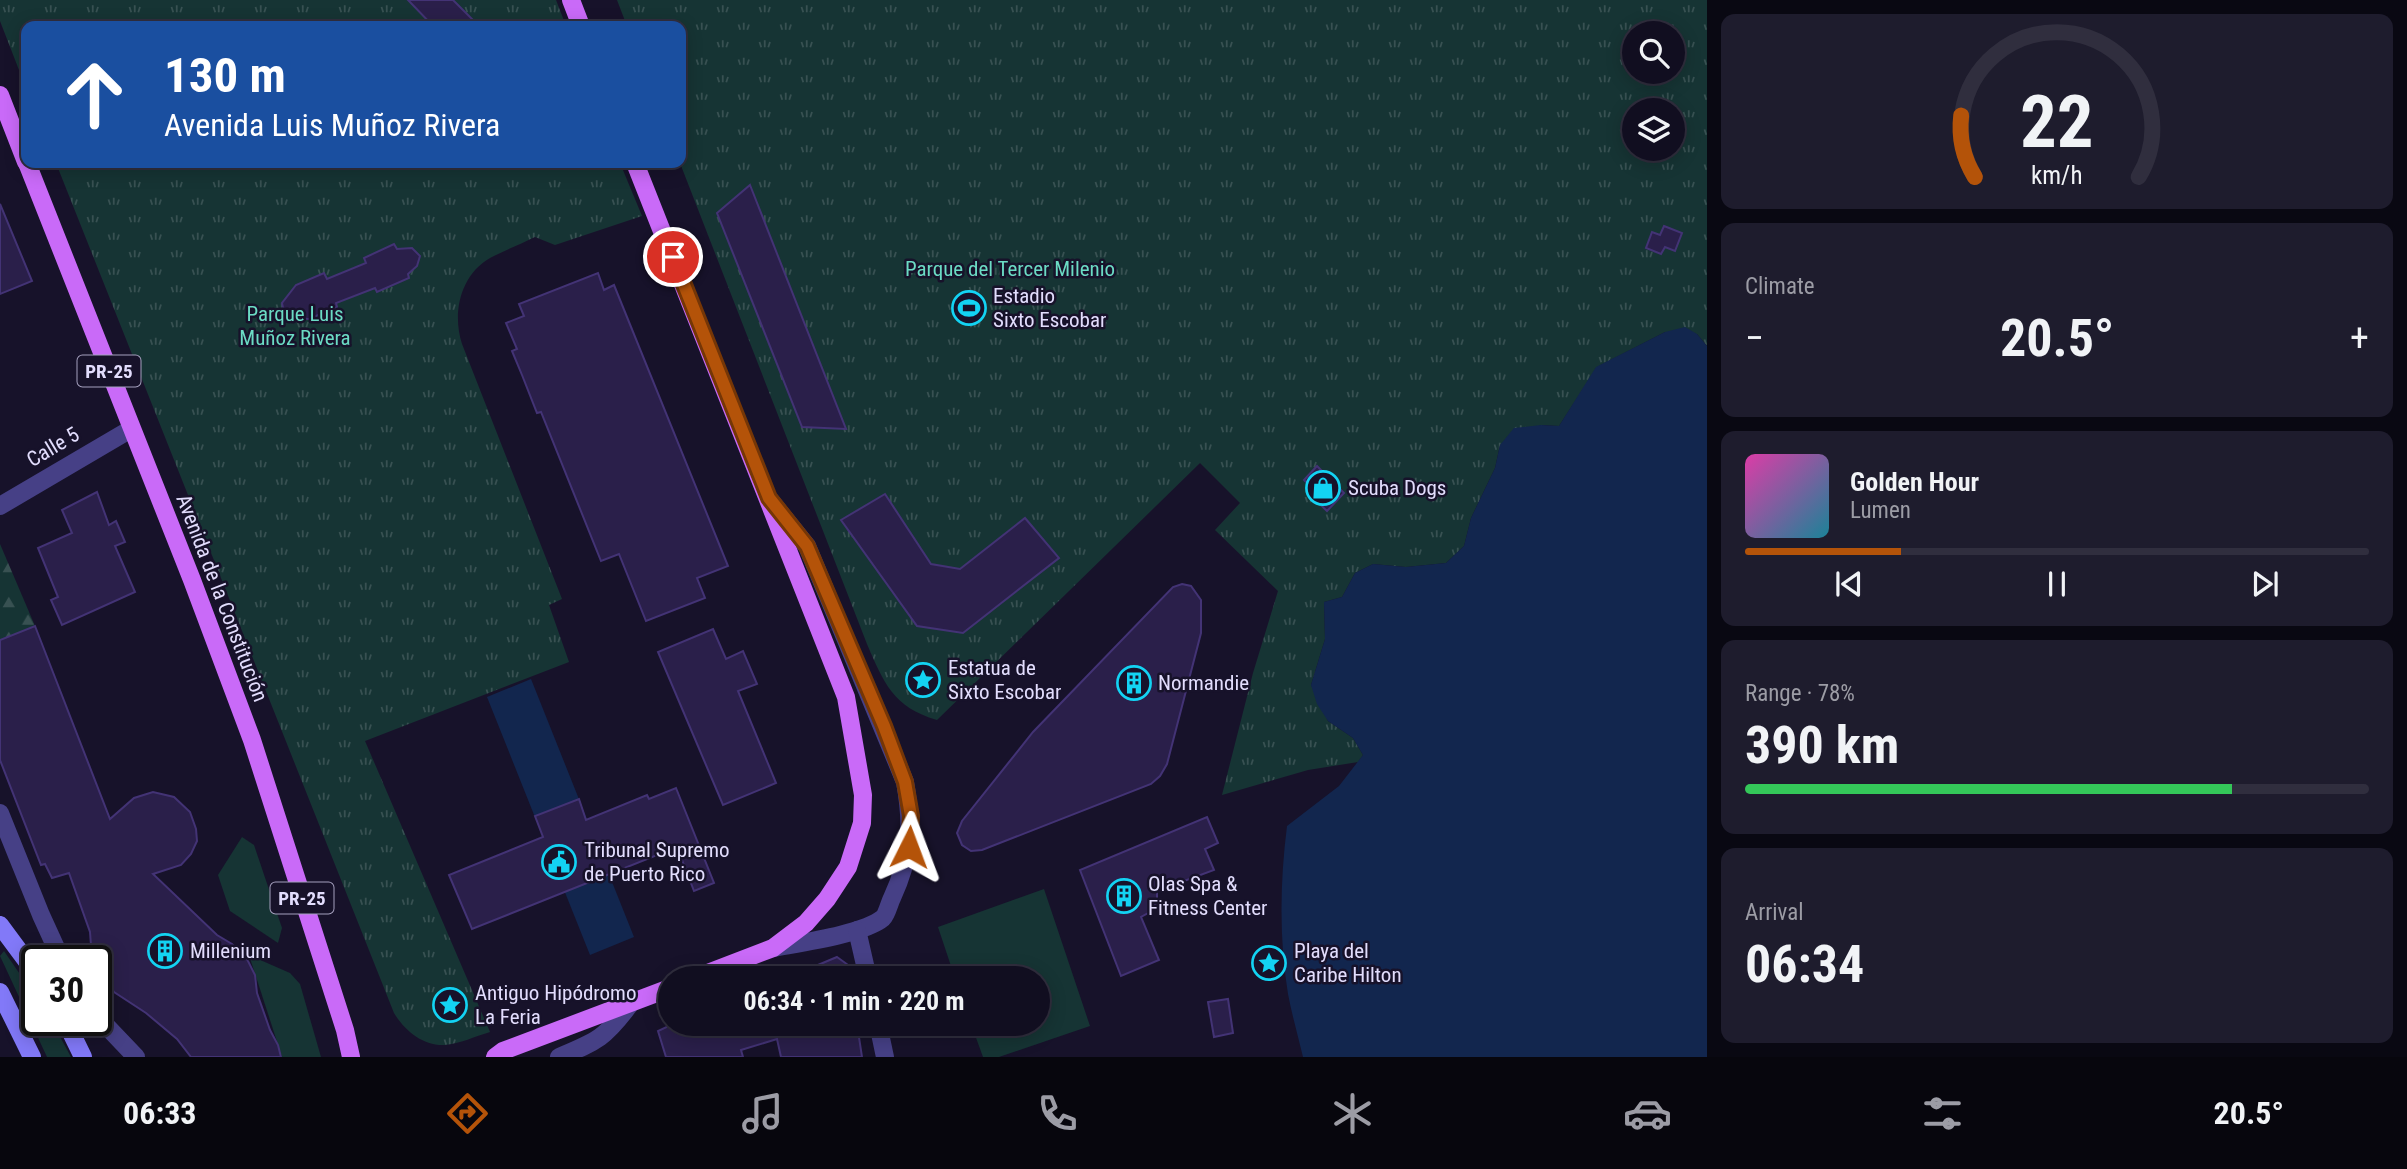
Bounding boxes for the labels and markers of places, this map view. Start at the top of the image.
pin [643,227,703,287]
place label: Estadio Sixto Escobar [993,284,1106,332]
sports icon: Estadio Sixto Escobar [950,289,988,327]
shop icon: Scuba Dogs [1304,469,1342,507]
place label: Scuba Dogs [1348,476,1446,500]
place label: Estatua de Sixto Escobar [948,656,1061,704]
place icon: Estatua de Sixto Escobar [904,661,942,699]
building icon: Normandie [1115,664,1153,702]
place label: Normandie [1158,671,1249,695]
place label: Tribunal Supremo de Puerto Rico [584,838,730,886]
public building icon: Tribunal Supremo de Puerto Rico [540,843,578,881]
place label: Olas Spa & Fitness Center [1148,872,1268,920]
building icon: Olas Spa & Fitness Center [1105,877,1143,915]
building icon: Millenium [146,932,184,970]
place label: Millenium [190,939,271,963]
place label: Playa del Caribe Hilton [1294,939,1402,987]
place icon: Playa del Caribe Hilton [1250,944,1288,982]
place label: Antiguo Hipódromo La Feria [475,981,636,1029]
place icon: Antiguo Hipódromo La Feria [431,986,469,1024]

